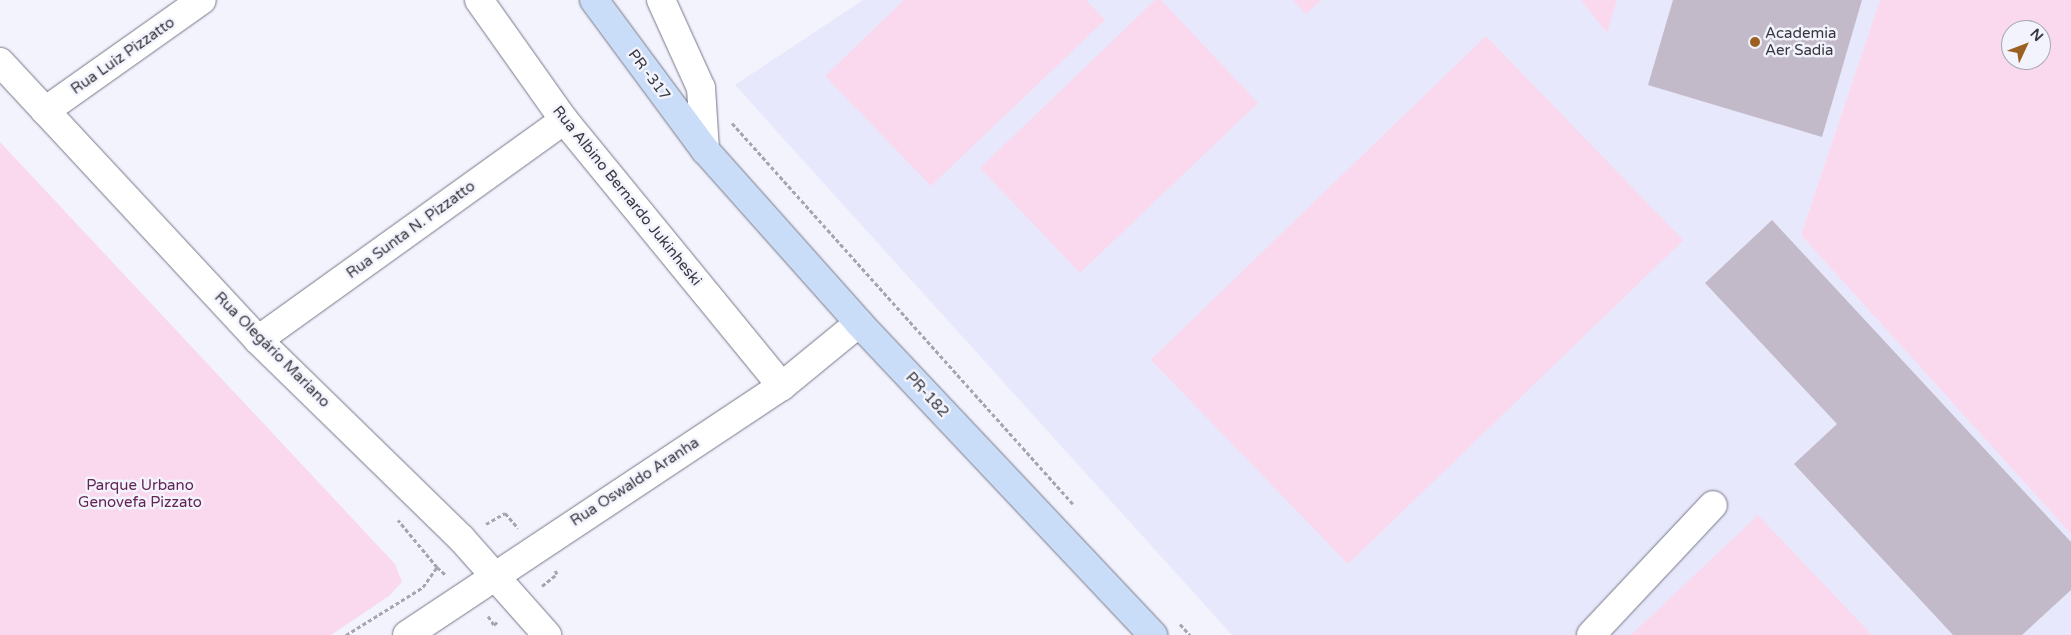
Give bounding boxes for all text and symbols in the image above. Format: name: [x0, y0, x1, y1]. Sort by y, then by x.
street label: Rua Luiz Pizzatto: [68, 14, 178, 98]
north arrow: [2001, 20, 2051, 70]
place label: Academia Aer Sadia: [1765, 24, 1836, 59]
text: N: [2027, 25, 2047, 45]
marker: Academia Aer Sadia: [1749, 36, 1761, 48]
street label: PR -317: [624, 46, 674, 104]
street label: Rua Albino Bernardo Jukinheski: [549, 102, 705, 290]
street label: Rua Sunta N. Pizzatto: [343, 177, 479, 283]
street label: Rua Olegário Mariano: [211, 289, 333, 411]
street label: PR-182: [902, 369, 952, 421]
street label: Rua Oswaldo Aranha: [567, 434, 703, 530]
park label: Parque Urbano Genovefa Pizzato: [78, 476, 202, 511]

